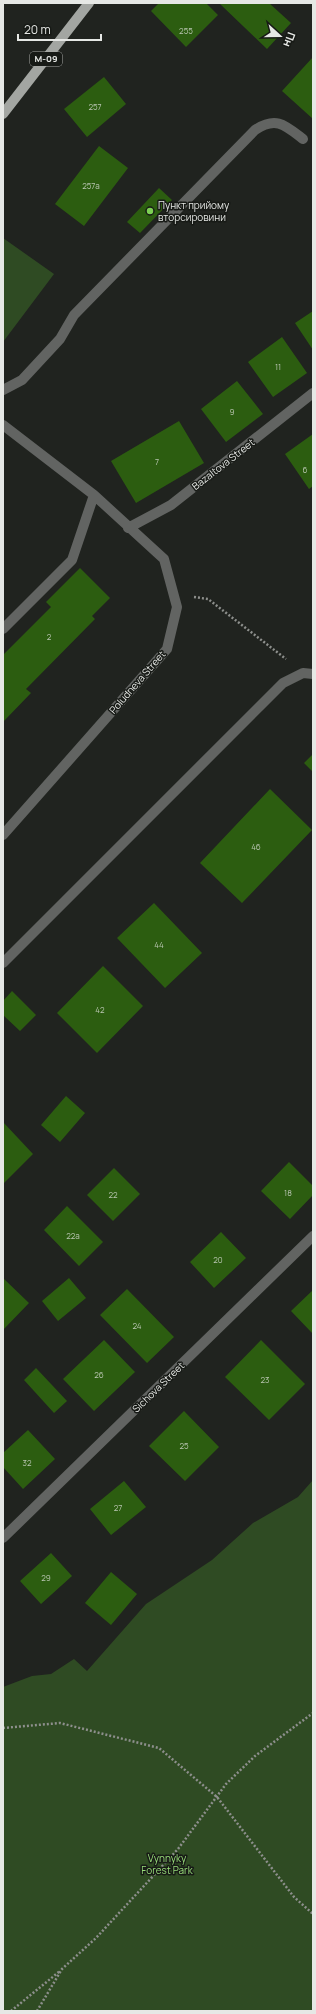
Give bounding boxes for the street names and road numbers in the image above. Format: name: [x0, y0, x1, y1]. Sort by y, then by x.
road number: М-09: [30, 52, 62, 66]
street label: Bazaltova Street: [189, 435, 257, 493]
street label: Poludneva Street: [106, 647, 168, 717]
street label: Sichova Street: [129, 1359, 187, 1415]

